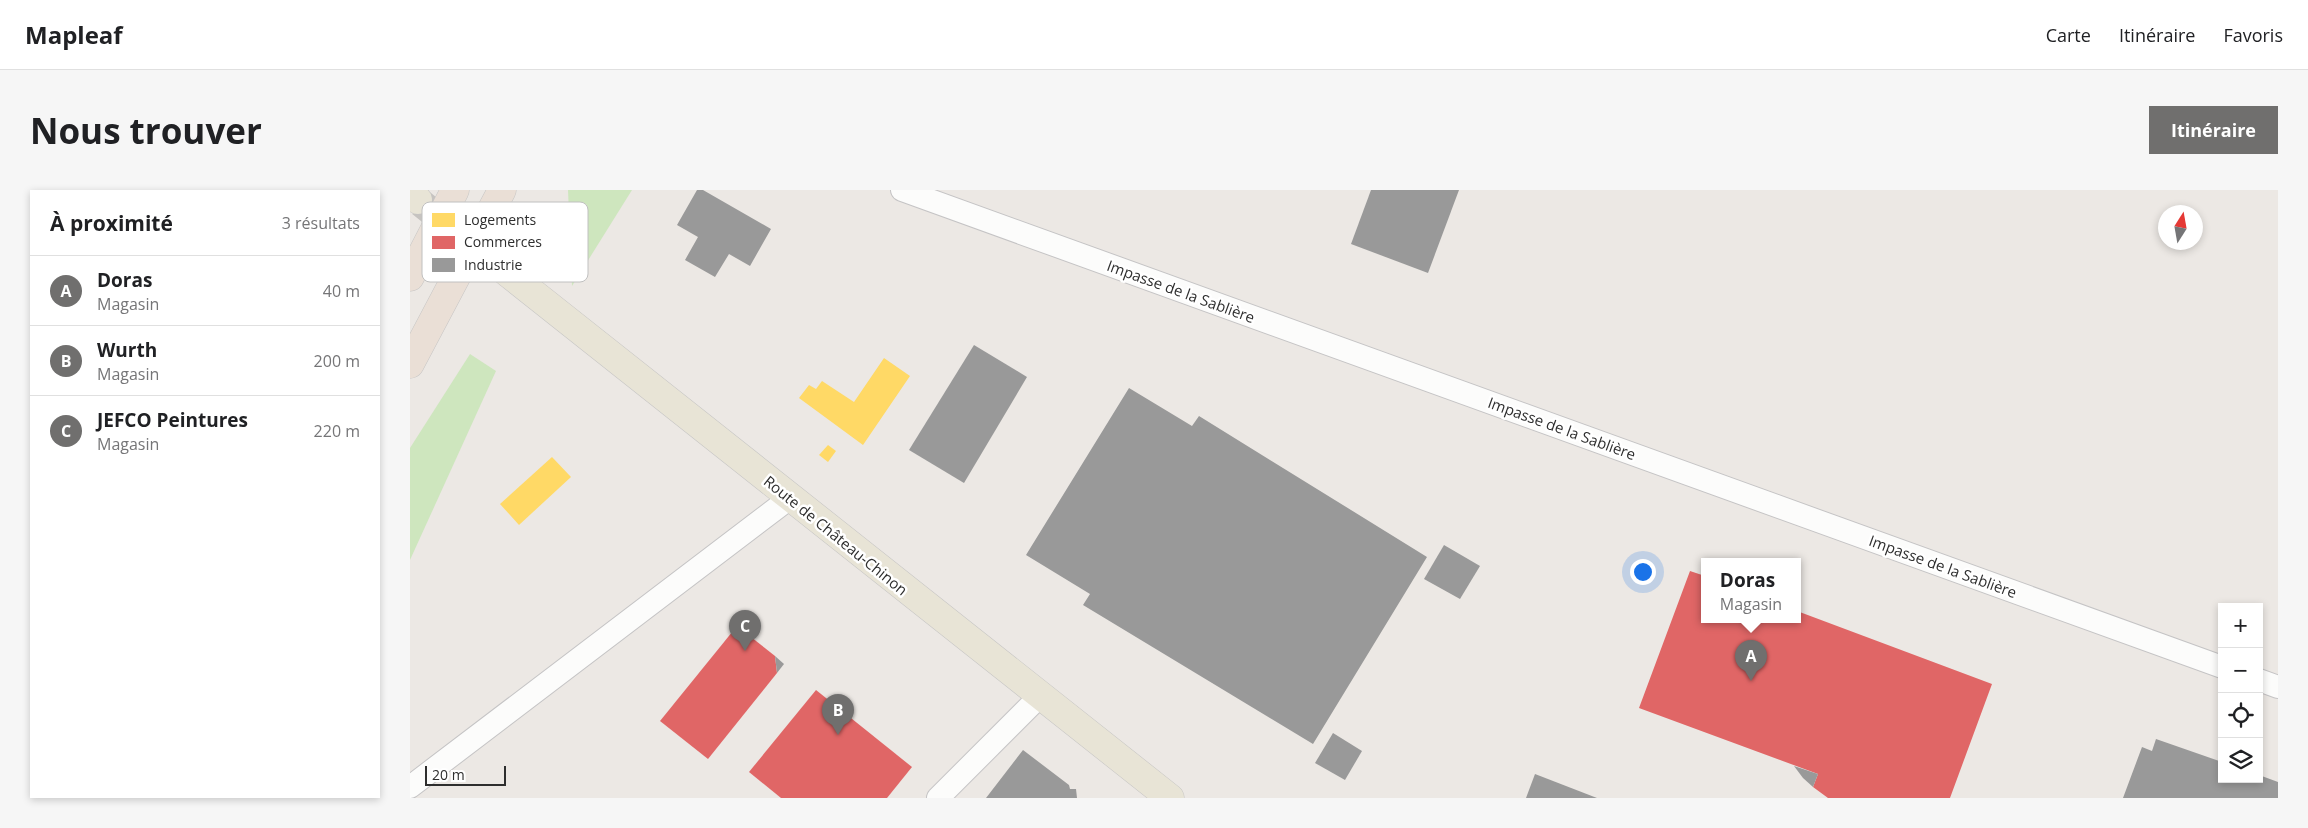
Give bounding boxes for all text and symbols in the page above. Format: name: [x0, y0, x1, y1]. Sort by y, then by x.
text: Mapleaf: [25, 18, 123, 51]
text: Carte: [2046, 23, 2091, 47]
text: Itinéraire: [2119, 23, 2195, 47]
text: Favoris: [2223, 23, 2283, 47]
button: Itinéraire: [2149, 106, 2278, 154]
text: Nous trouver: [30, 107, 262, 154]
legend: [422, 202, 588, 282]
north arrow: [2158, 205, 2203, 250]
text: À proximité: [50, 209, 173, 237]
text: Logements: [464, 210, 537, 229]
text: 3 résultats: [282, 212, 360, 234]
text: Commerces: [464, 232, 542, 251]
text: Industrie: [464, 255, 523, 274]
street label: Impasse de la Sablière: [1104, 255, 1258, 327]
text: Doras: [97, 267, 152, 293]
text: A: [60, 280, 72, 302]
text: 40 m: [323, 280, 360, 302]
text: Magasin: [97, 293, 159, 315]
text: Wurth: [97, 337, 157, 363]
text: B: [61, 350, 71, 372]
text: 200 m: [314, 350, 360, 372]
text: Magasin: [97, 363, 159, 385]
street label: Impasse de la Sablière: [1485, 392, 1639, 464]
text: JEFCO Peintures: [97, 407, 248, 433]
text: C: [61, 420, 71, 442]
text: 220 m: [314, 420, 360, 442]
text: Magasin: [97, 433, 159, 455]
street label: Route de Château-Chinon: [760, 471, 912, 599]
street label: Impasse de la Sablière: [1866, 530, 2020, 602]
popup: [1701, 558, 1801, 623]
your location: [1630, 559, 1656, 585]
text: Doras: [1720, 567, 1775, 593]
text: Magasin: [1720, 593, 1782, 615]
map controls: [2218, 603, 2263, 783]
button: +: [2218, 603, 2263, 648]
pin: C: [729, 610, 761, 651]
pin: A: [1735, 640, 1767, 681]
button: −: [2218, 648, 2263, 693]
button: locate: [2218, 693, 2263, 738]
pin: B: [822, 694, 854, 735]
button: layers: [2218, 738, 2263, 783]
scale bar: [425, 763, 506, 786]
text: 20 m: [432, 765, 465, 784]

